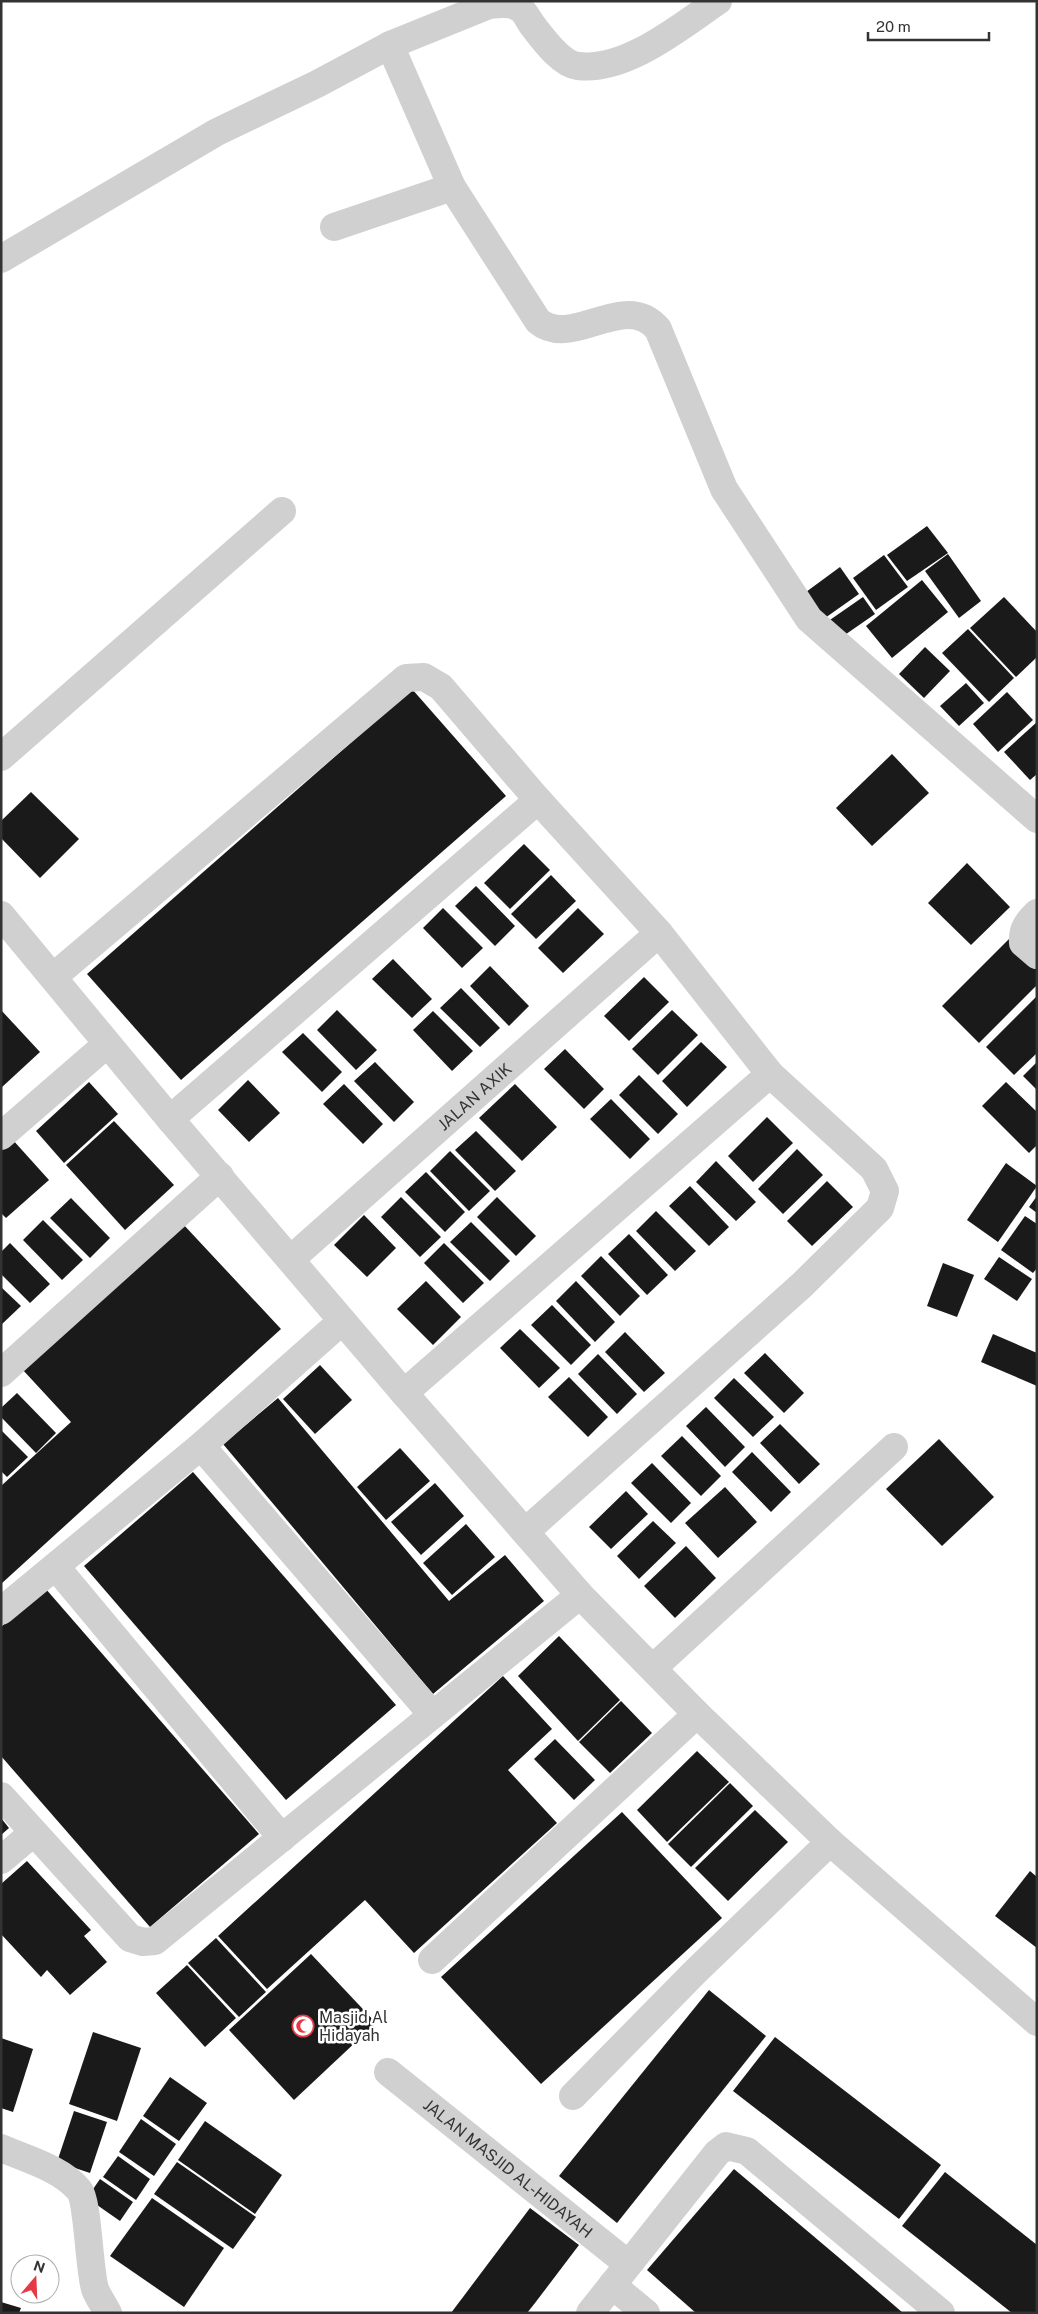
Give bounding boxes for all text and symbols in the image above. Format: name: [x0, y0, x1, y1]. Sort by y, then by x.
scale bar: [868, 10, 989, 42]
text: 20 m: [876, 18, 911, 35]
street label: JALAN AXIK: [434, 1059, 516, 1135]
place label: Masjid Al Hidayah: [319, 2008, 388, 2045]
mosque icon: Masjid Al Hidayah: [291, 2014, 315, 2038]
street label: JALAN MASJID AL-HIDAYAH: [420, 2095, 596, 2242]
north arrow: [10, 2254, 60, 2304]
text: N: [31, 2257, 47, 2276]

